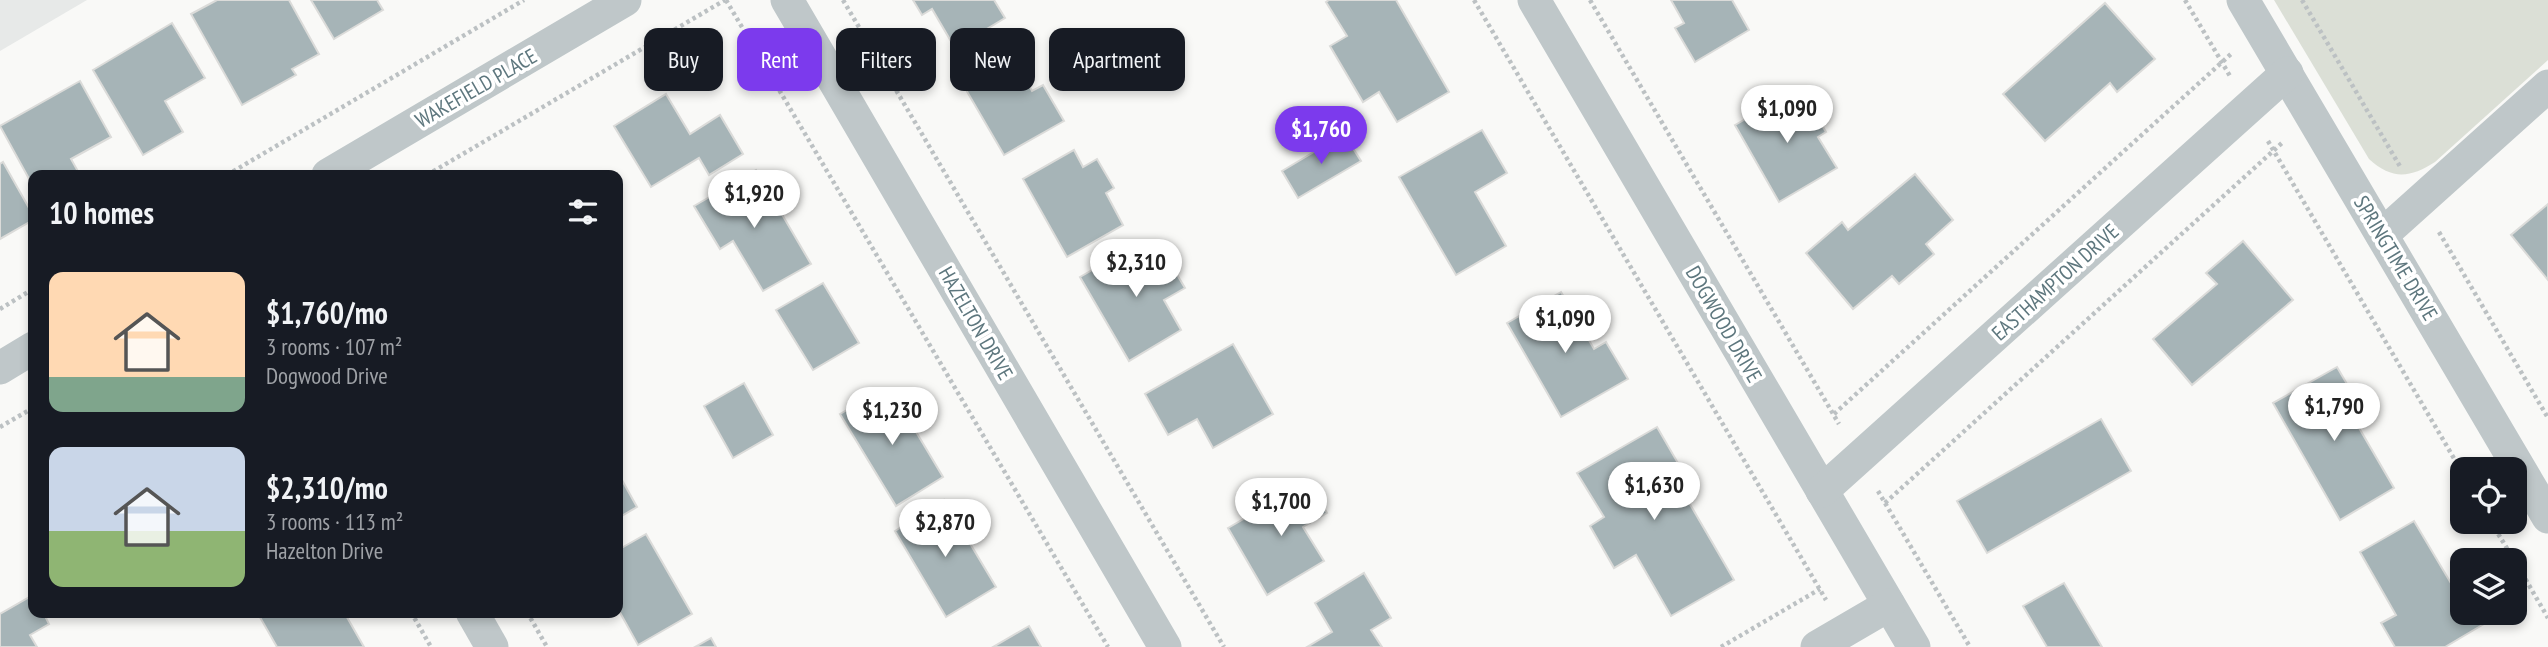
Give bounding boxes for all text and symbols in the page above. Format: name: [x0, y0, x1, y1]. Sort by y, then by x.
chip: Buy: [644, 28, 723, 91]
chip: Rent: [737, 28, 822, 91]
chip: Filters: [836, 28, 936, 91]
chip: New: [950, 28, 1035, 91]
chip: Apartment: [1049, 28, 1185, 91]
street label: WAKEFIELD PLACE: [410, 42, 542, 134]
pin: $1,090: [1730, 86, 1844, 145]
text: $1,090: [1757, 93, 1817, 122]
pin: $1,760: [1264, 106, 1378, 166]
text: $1,760: [1291, 114, 1351, 143]
pin: $1,920: [697, 170, 811, 230]
text: $1,920: [724, 178, 784, 207]
street label: SPRINGTIME DRIVE: [2348, 191, 2444, 325]
text: 10 homes: [49, 193, 154, 232]
icon: filters: [564, 193, 602, 231]
street label: EASTHAMPTON DRIVE: [1986, 218, 2124, 346]
pin: $2,310: [1079, 240, 1193, 299]
text: $2,310: [1106, 247, 1166, 276]
street label: DOGWOOD DRIVE: [1680, 261, 1768, 387]
street label: HAZELTON DRIVE: [933, 262, 1019, 384]
text: $1,760/mo: [266, 293, 388, 332]
pin: $1,090: [1508, 296, 1622, 355]
icon: home: [105, 300, 189, 384]
text: $1,090: [1535, 303, 1595, 332]
text: 3 rooms · 107 m²: [266, 332, 402, 361]
text: Dogwood Drive: [266, 361, 388, 390]
pin: $1,790: [2277, 384, 2391, 443]
pin: $1,230: [835, 388, 949, 447]
text: $1,790: [2304, 391, 2364, 420]
text: $1,230: [862, 395, 922, 424]
map controls: [2450, 457, 2527, 625]
button: locate: [2450, 457, 2527, 534]
pin: $1,630: [1597, 462, 1711, 522]
text: $2,310/mo: [266, 468, 388, 507]
text: $1,630: [1624, 470, 1684, 499]
icon: home: [105, 475, 189, 559]
pin: $1,700: [1224, 478, 1338, 538]
text: $1,700: [1251, 486, 1311, 515]
pin: $2,870: [888, 500, 1002, 559]
text: 3 rooms · 113 m²: [266, 507, 403, 536]
text: $2,870: [915, 507, 975, 536]
text: Hazelton Drive: [266, 536, 383, 565]
button: layers: [2450, 548, 2527, 625]

